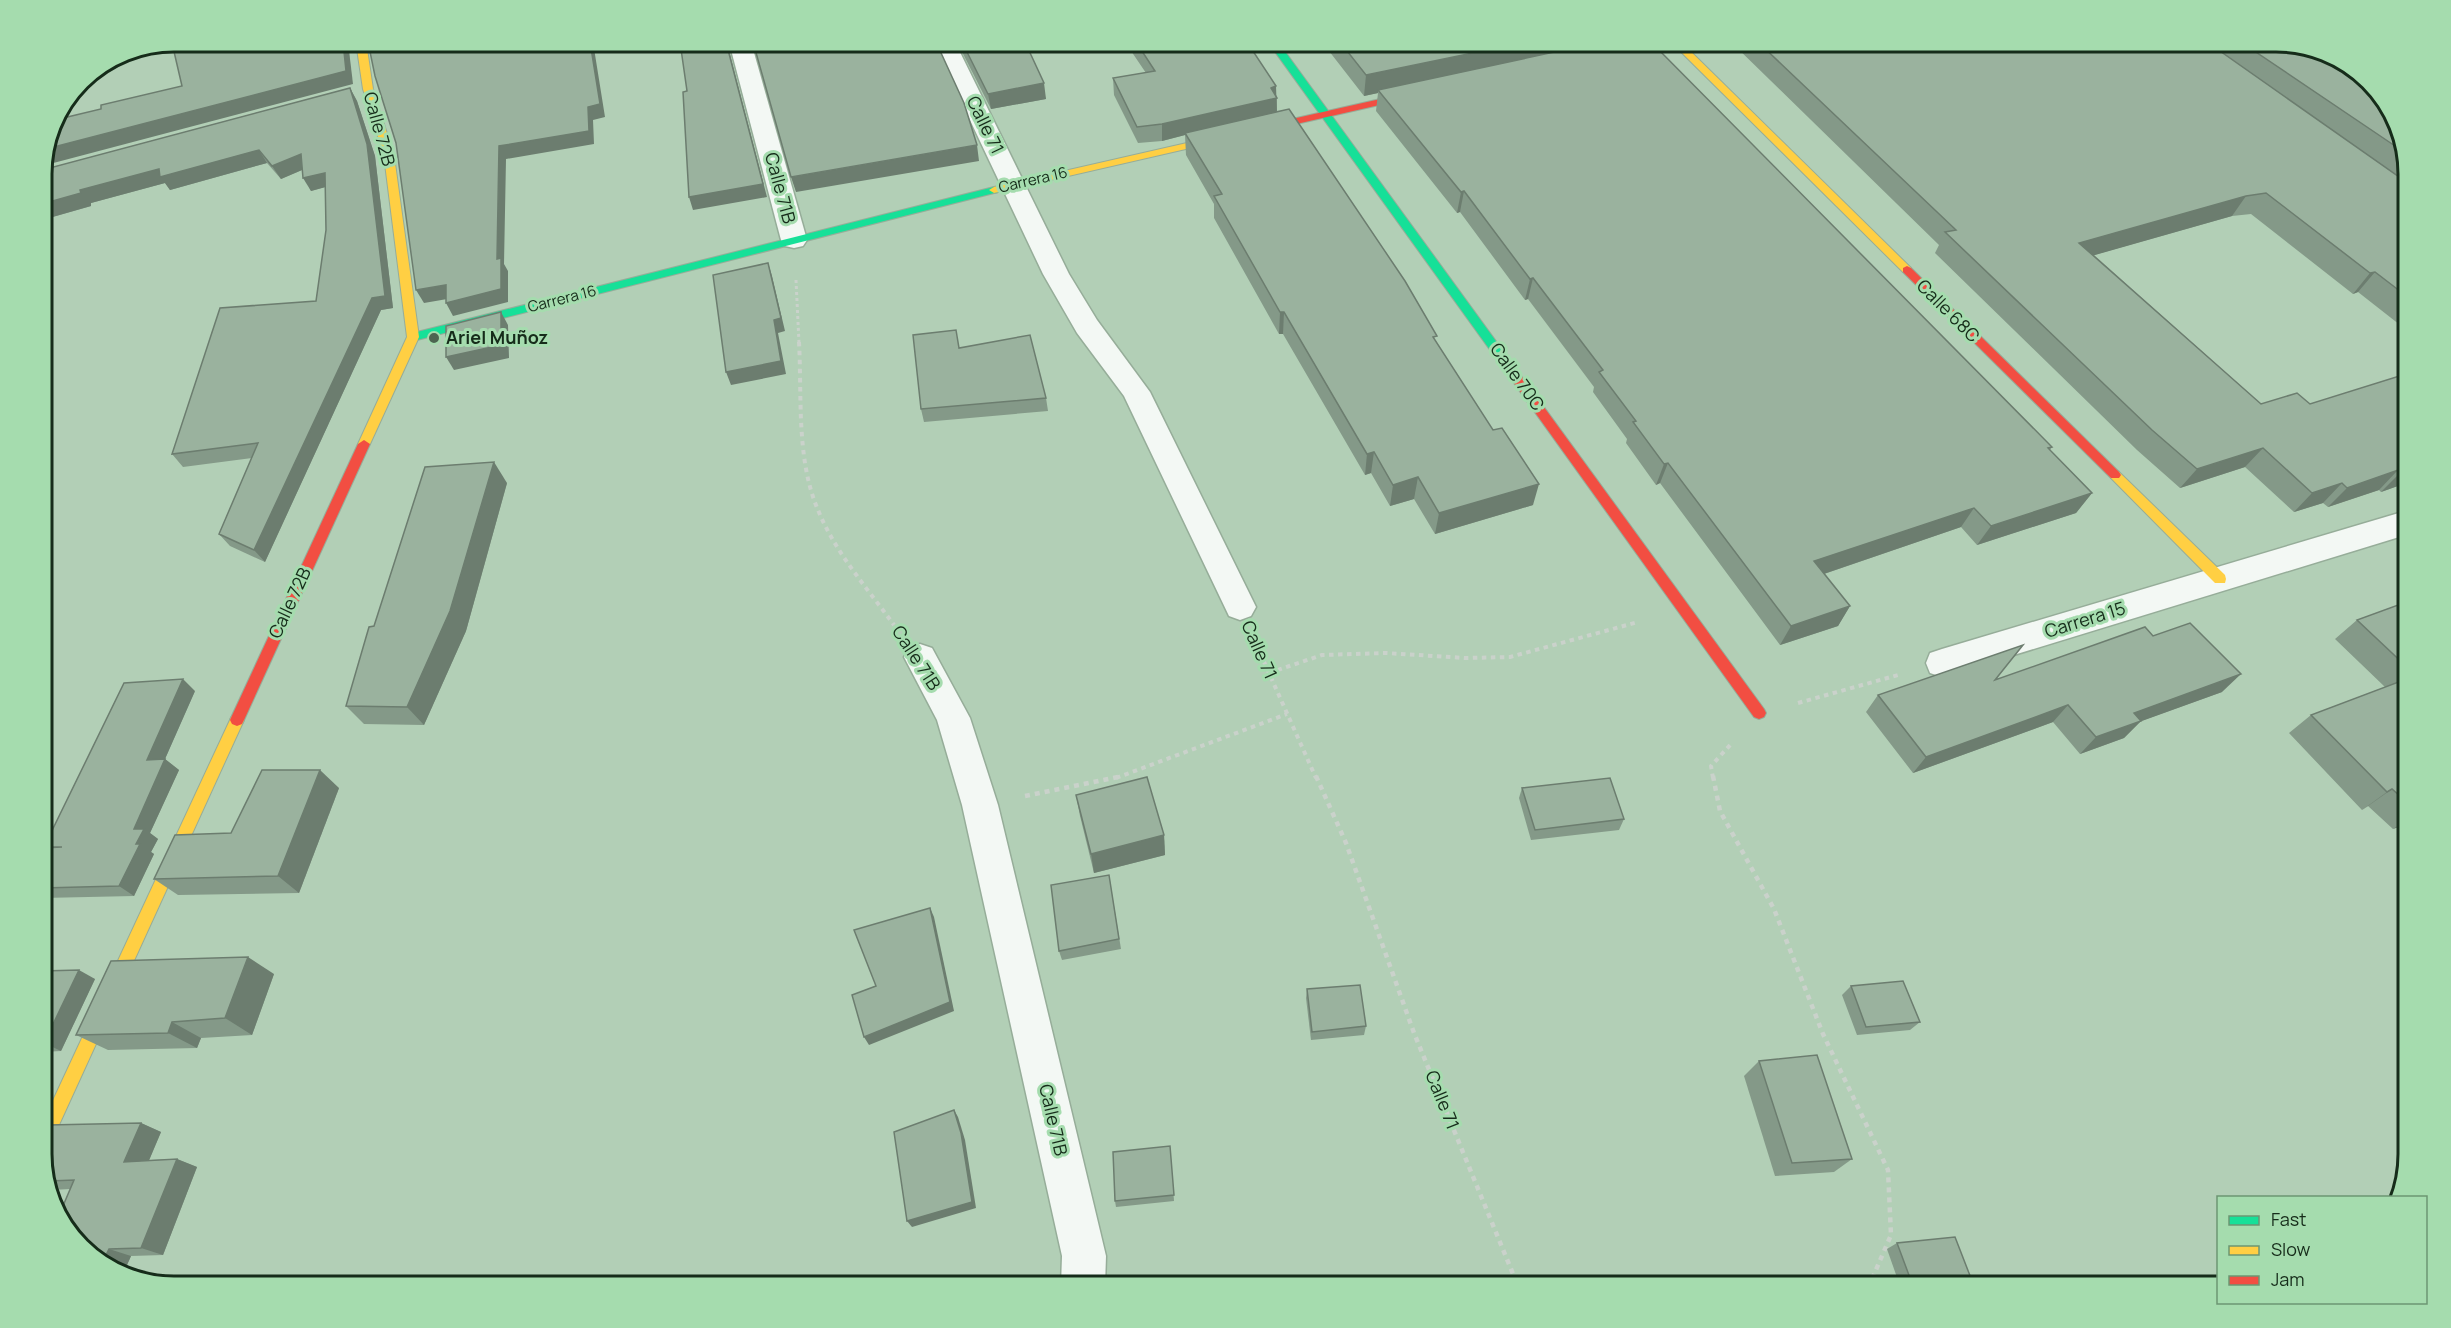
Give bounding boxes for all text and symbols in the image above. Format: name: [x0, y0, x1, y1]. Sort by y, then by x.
street label: Calle 72B: [359, 89, 401, 168]
street label: Calle 71: [962, 92, 1010, 157]
street label: Calle 71B: [760, 150, 802, 226]
street label: Carrera 16: [996, 161, 1069, 198]
street label: Calle 68C: [1912, 274, 1986, 347]
street label: Carrera 16: [525, 280, 598, 317]
place label: Ariel Muñoz: [446, 325, 548, 349]
marker: Ariel Muñoz: [427, 331, 441, 345]
street label: Calle 70C: [1485, 338, 1551, 415]
street label: Calle 72B: [262, 563, 316, 642]
street label: Carrera 15: [2041, 595, 2128, 643]
street label: Calle 71: [1236, 617, 1283, 683]
street label: Calle 71B: [887, 621, 947, 694]
street label: Calle 71: [1420, 1067, 1466, 1133]
street label: Calle 71B: [1034, 1082, 1074, 1158]
legend: [2217, 1196, 2427, 1304]
text: Fast: [2271, 1207, 2306, 1231]
text: Slow: [2271, 1237, 2311, 1261]
text: Jam: [2271, 1267, 2305, 1291]

